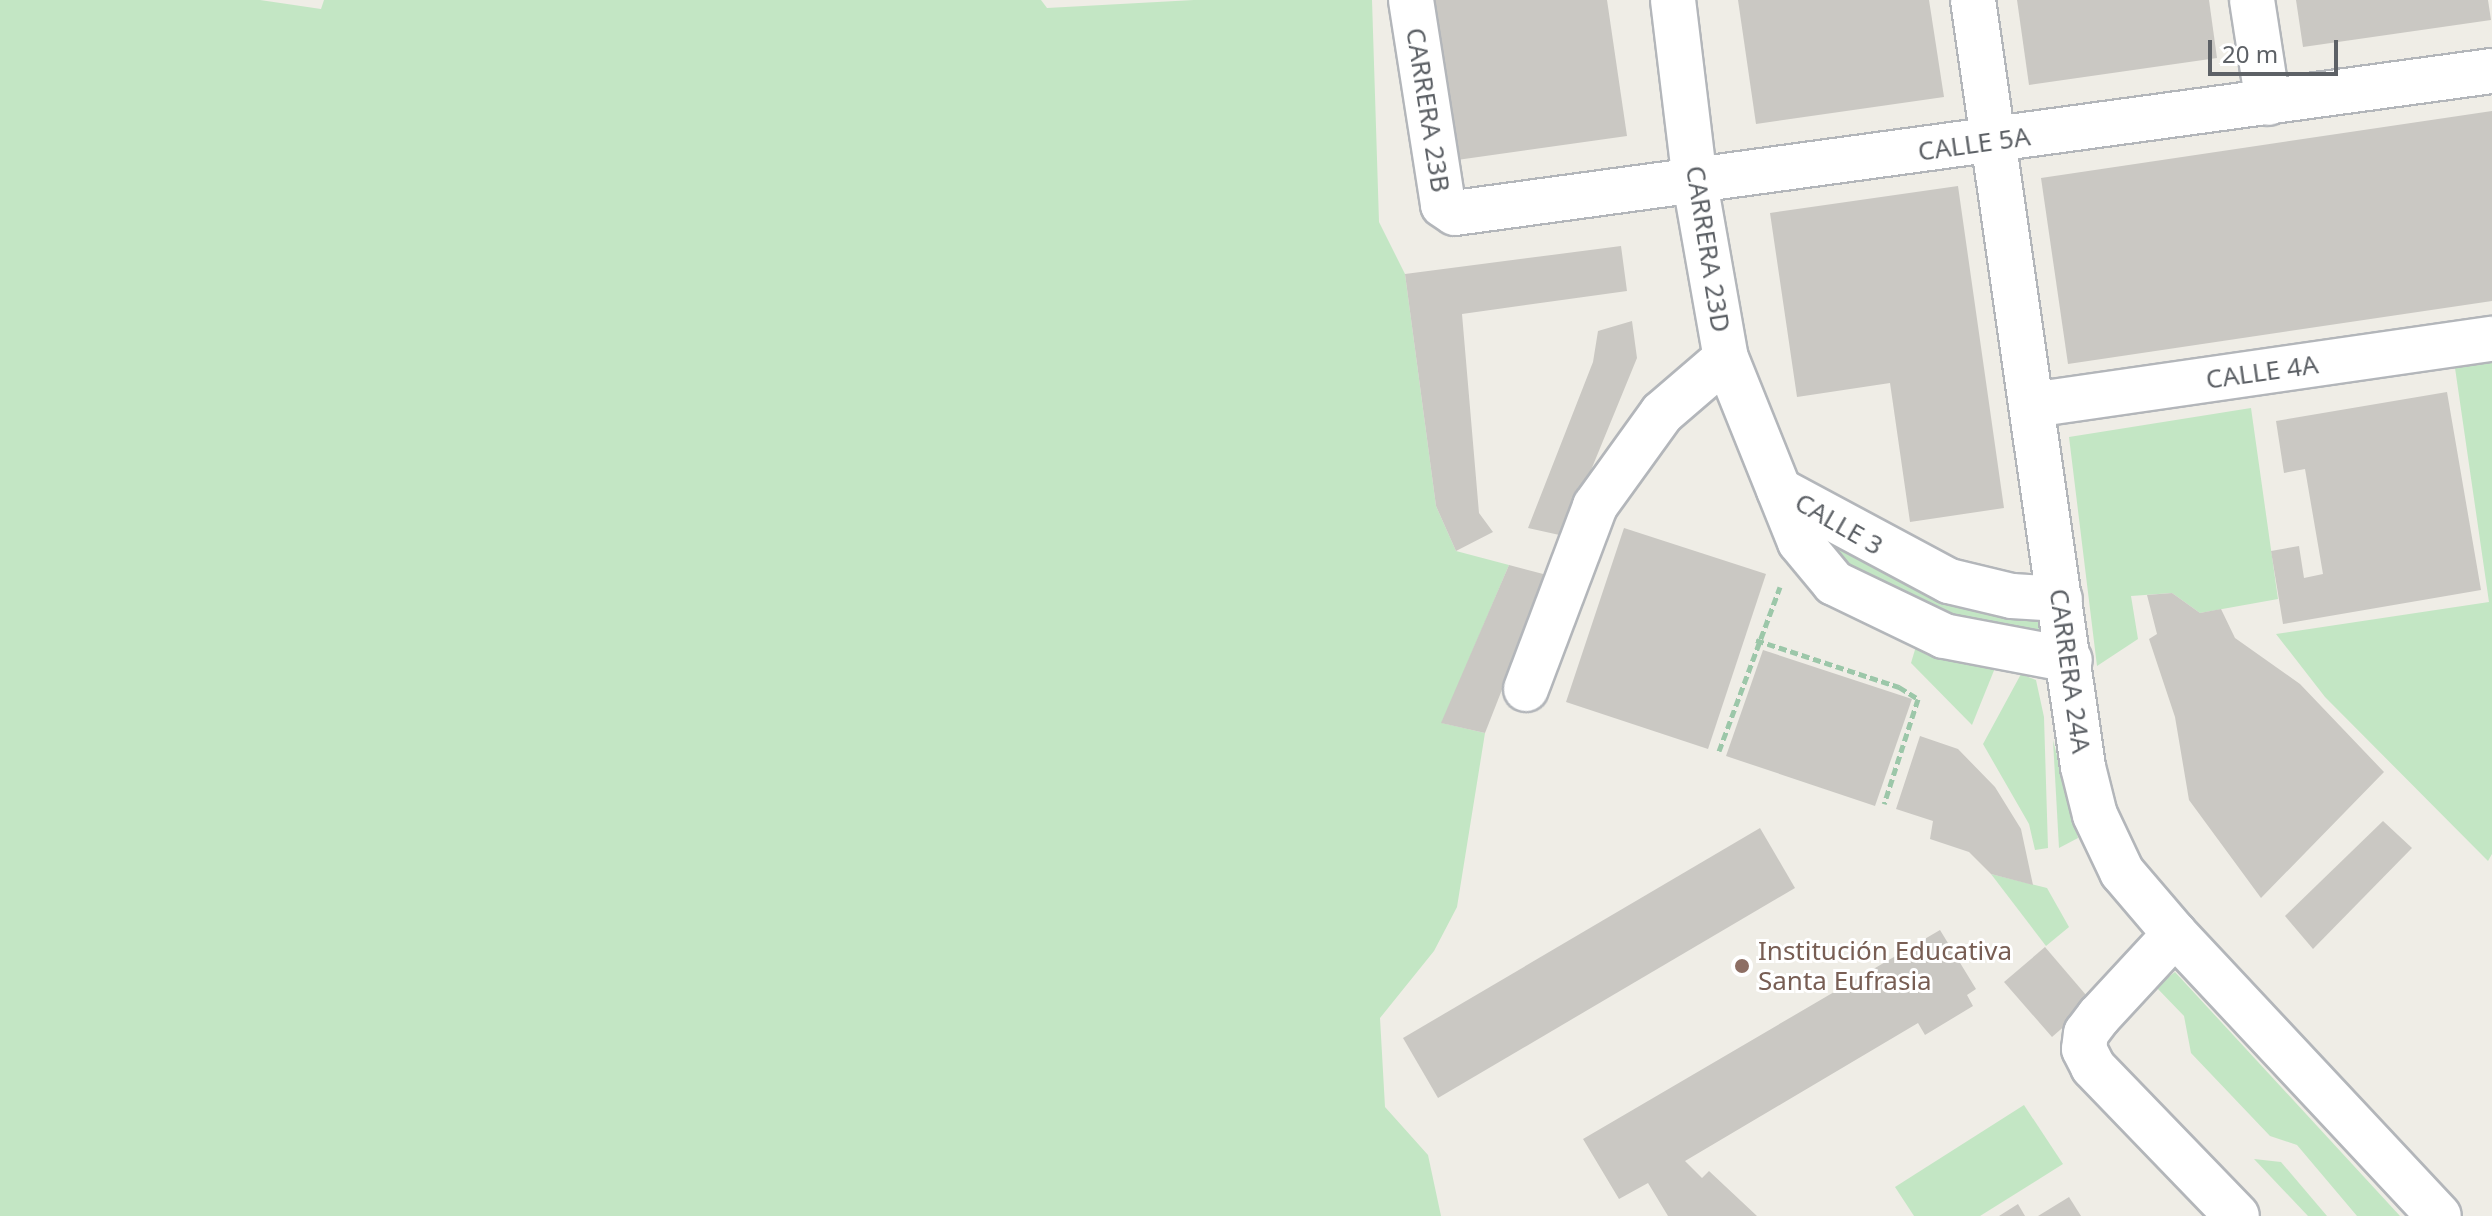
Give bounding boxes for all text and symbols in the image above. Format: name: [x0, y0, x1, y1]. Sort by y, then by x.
scale bar: [2212, 24, 2342, 74]
street label: CARRERA 23B: [1400, 26, 1456, 194]
text: 20 m: [2222, 37, 2278, 70]
street label: CALLE 5A: [1916, 121, 2032, 167]
street label: CARRERA 23D: [1679, 164, 1737, 334]
street label: CALLE 4A: [2204, 349, 2320, 395]
street label: CALLE 3: [1789, 486, 1889, 562]
street label: CARRERA 24A: [2043, 587, 2097, 755]
place label: Institución Educativa Santa Eufrasia: [1758, 935, 2012, 996]
marker: Institución Educativa Santa Eufrasia: [1733, 957, 1751, 975]

